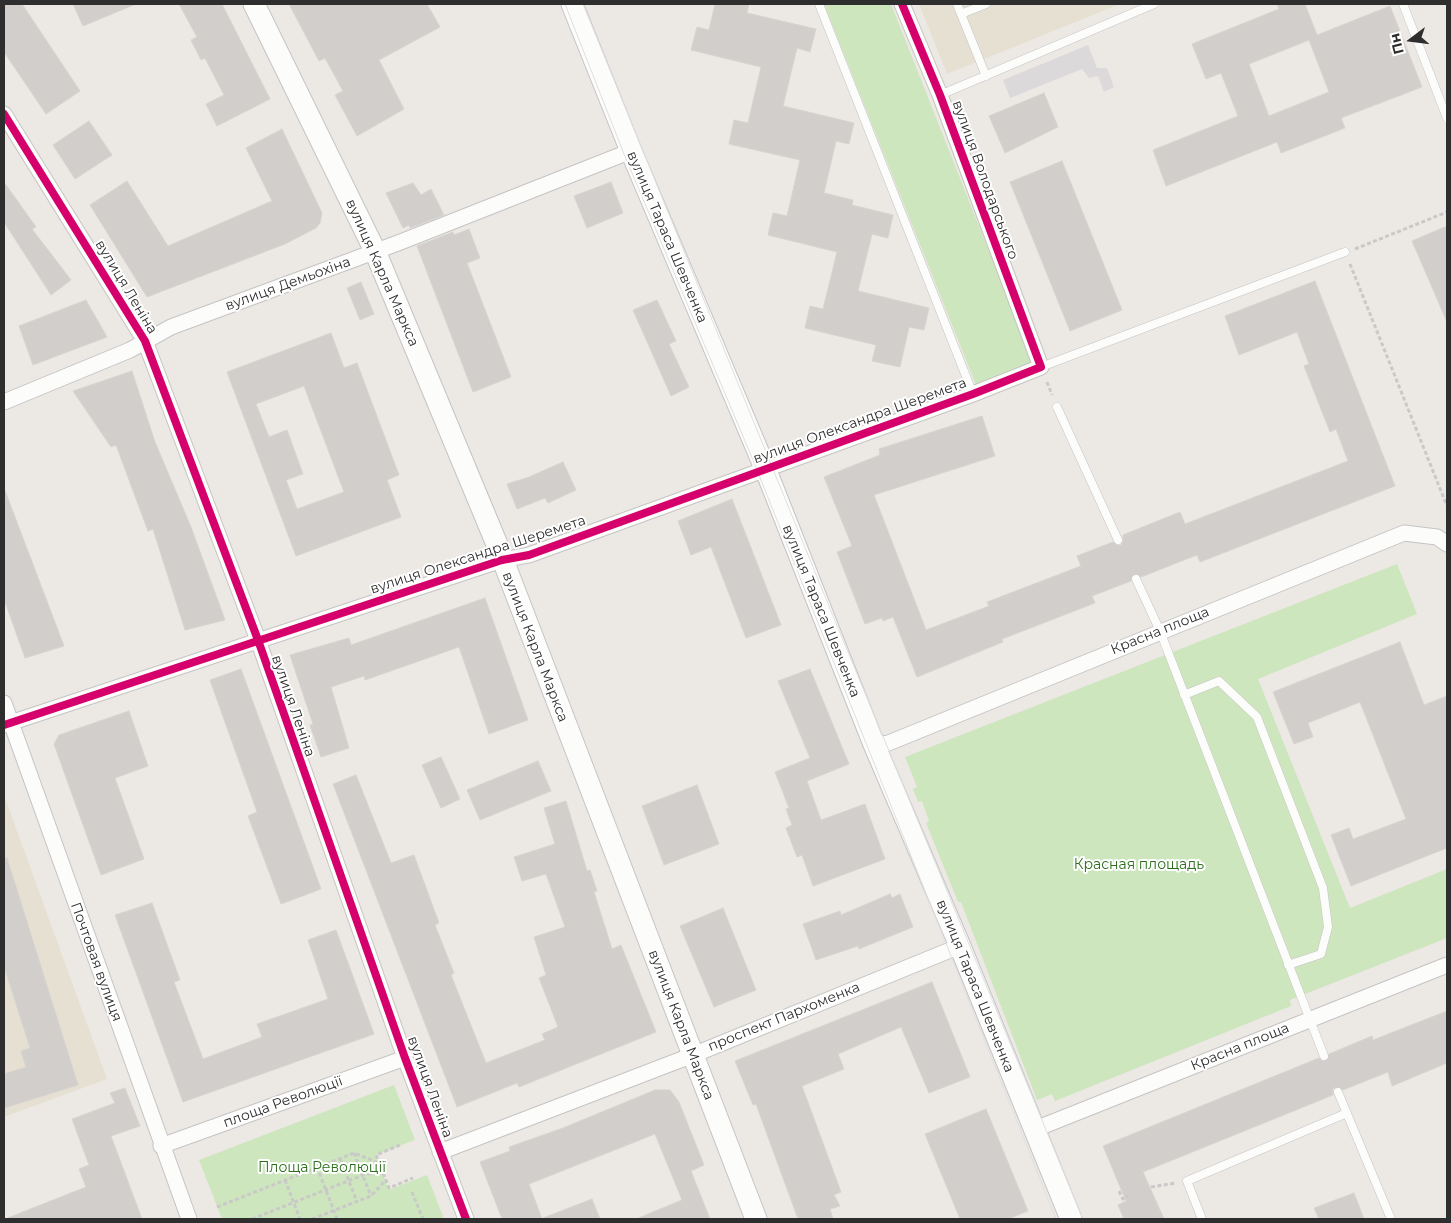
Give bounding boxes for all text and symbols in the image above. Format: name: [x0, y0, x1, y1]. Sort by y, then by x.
north arrow: [1386, 15, 1436, 65]
text: Пн: [1385, 31, 1408, 56]
street label: вулиця Володарського: [948, 98, 1022, 262]
street label: вулиця Тараса Шевченка: [623, 149, 711, 325]
street label: вулиця Карла Маркса: [342, 197, 422, 349]
street label: вулиця Леніна: [91, 237, 161, 337]
street label: вулиця Демьохіна: [223, 254, 353, 314]
street label: вулиця Олександра Шеремета: [751, 375, 969, 467]
street label: вулиця Олександра Шеремета: [368, 512, 588, 598]
street label: вулиця Тараса Шевченка: [779, 522, 863, 700]
street label: вулиця Карла Маркса: [499, 570, 571, 724]
street label: Красна площа: [1108, 604, 1212, 658]
street label: вулиця Леніна: [268, 653, 318, 759]
park label: Красная площадь: [1074, 857, 1204, 873]
street label: вулиця Тараса Шевченка: [933, 897, 1017, 1075]
street label: Почтовая вулиця: [67, 900, 125, 1024]
street label: вулиця Карла Маркса: [645, 948, 717, 1102]
street label: проспект Пархоменка: [705, 979, 863, 1055]
street label: Красна площа: [1188, 1020, 1292, 1074]
street label: вулиця Леніна: [404, 1034, 456, 1140]
street label: площа Революції: [221, 1073, 345, 1131]
park label: Площа Революції: [258, 1160, 386, 1176]

